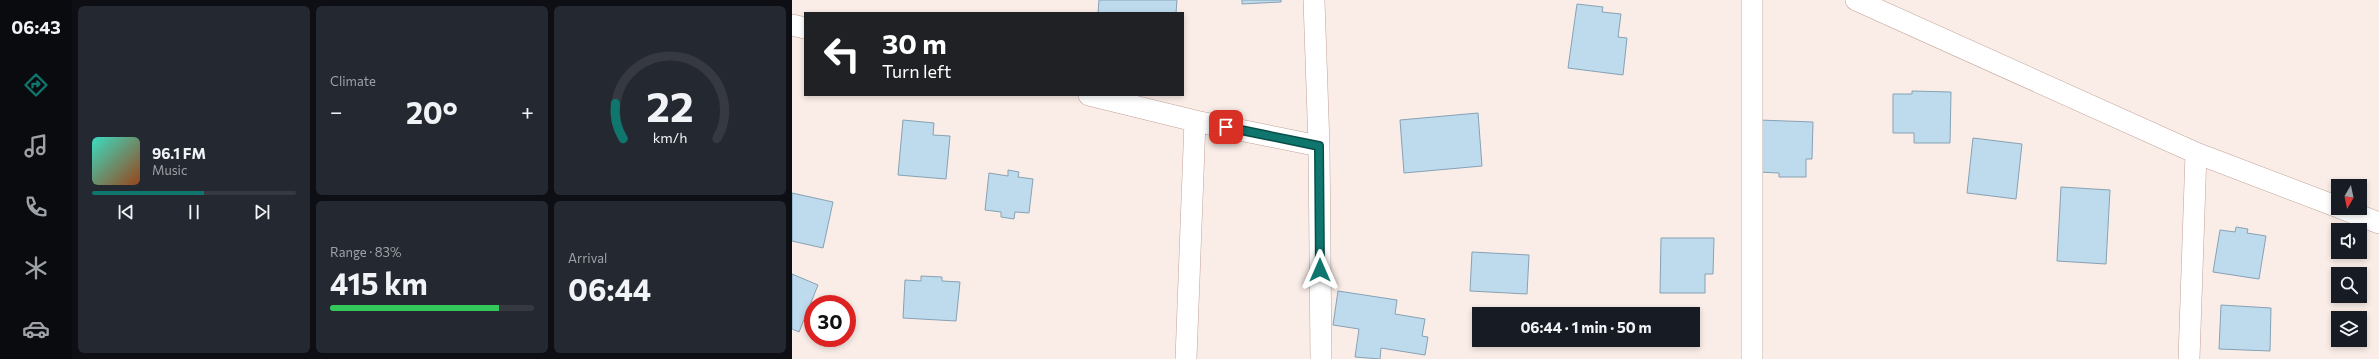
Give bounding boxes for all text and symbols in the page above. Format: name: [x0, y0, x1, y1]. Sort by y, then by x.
text: 06:43: [11, 16, 61, 38]
text: 30 m: [882, 26, 947, 60]
icon: left: [816, 28, 868, 80]
text: Turn left: [882, 60, 951, 82]
icon: directions: [22, 71, 50, 99]
text: Climate: [330, 73, 376, 89]
text: 22: [646, 79, 694, 130]
text: 20°: [406, 93, 458, 130]
text: −: [330, 98, 343, 125]
text: +: [521, 98, 534, 125]
pin: [1209, 110, 1243, 144]
icon: arrive: [1215, 116, 1237, 138]
text: km/h: [653, 127, 687, 145]
icon: music: [22, 132, 50, 160]
text: 96.1 FM: [152, 144, 206, 162]
text: Music: [152, 162, 187, 178]
north arrow: [2331, 179, 2367, 215]
map controls: [2331, 179, 2367, 347]
icon: phone: [22, 193, 50, 221]
icon: previous: [115, 201, 137, 223]
icon: pause: [183, 201, 205, 223]
icon: next: [251, 201, 273, 223]
button: sound: [2331, 223, 2367, 259]
text: Range · 83%: [330, 244, 401, 260]
position arrow: [1299, 249, 1341, 291]
text: Arrival: [568, 250, 607, 266]
icon: climate: [22, 254, 50, 282]
text: 415 km: [330, 264, 428, 301]
button: search: [2331, 267, 2367, 303]
text: 06:44: [568, 270, 651, 307]
speed limit sign: 30: [804, 295, 856, 347]
button: layers: [2331, 311, 2367, 347]
icon: car: [22, 315, 50, 343]
text: 06:44 · 1 min · 50 m: [1520, 318, 1652, 336]

